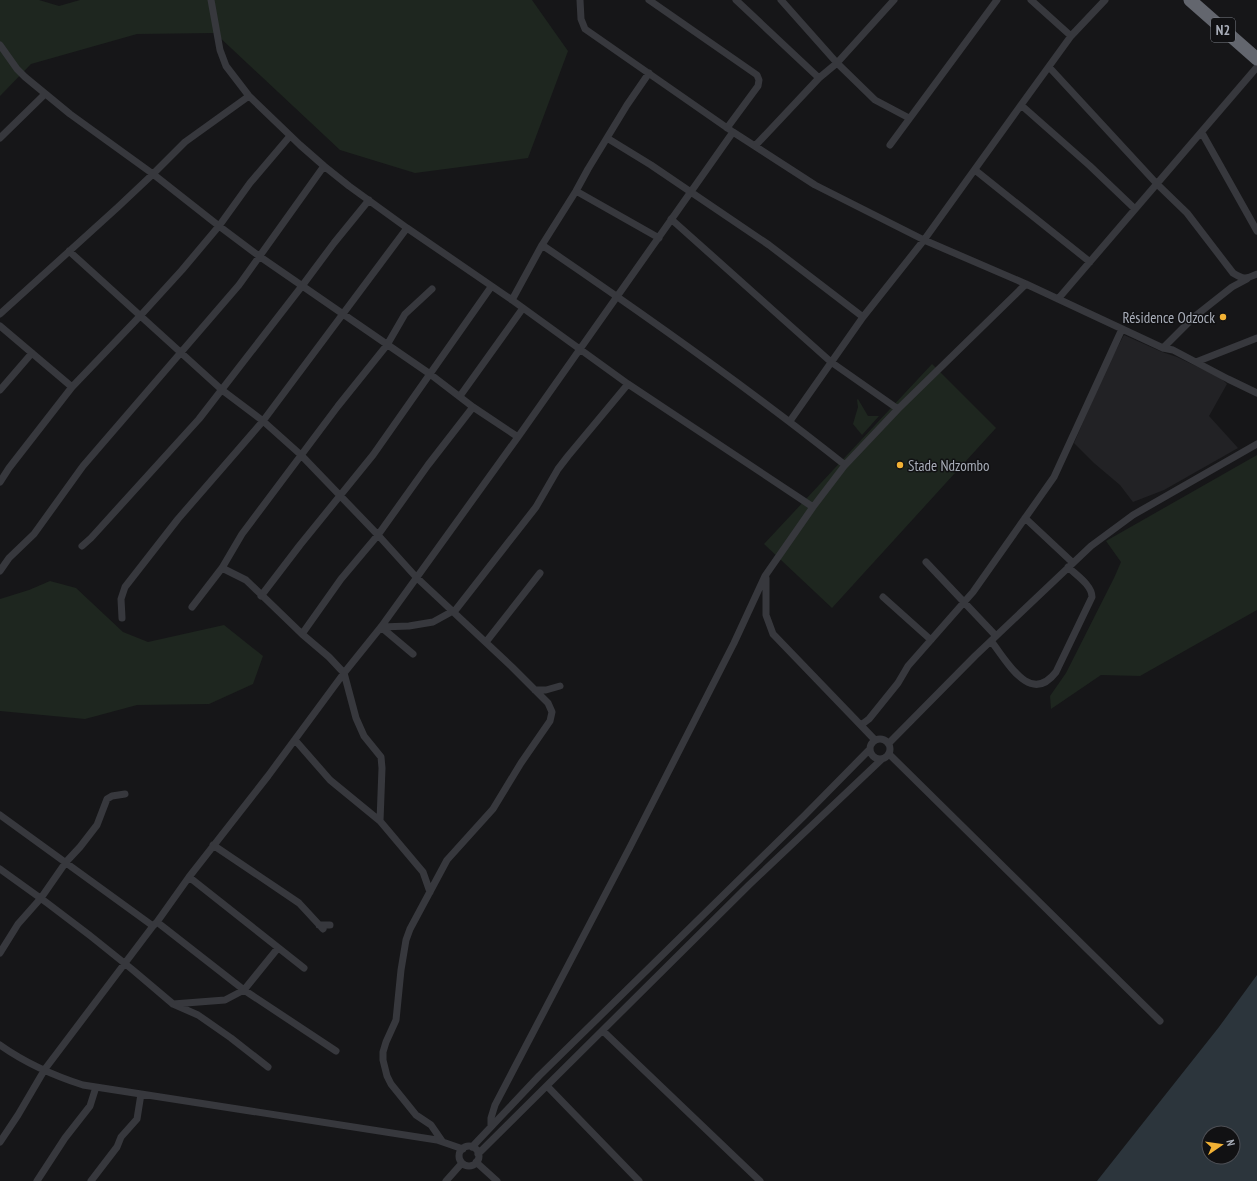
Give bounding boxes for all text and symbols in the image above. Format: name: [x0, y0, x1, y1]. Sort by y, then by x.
road number: N2: [1211, 18, 1235, 42]
place label: Résidence Odzock: [1123, 308, 1215, 327]
marker: Résidence Odzock: [1218, 312, 1228, 322]
place label: Stade Ndzombo: [908, 456, 989, 475]
marker: Stade Ndzombo: [895, 460, 905, 470]
north arrow: [1201, 1125, 1241, 1165]
text: N: [1223, 1138, 1238, 1147]

